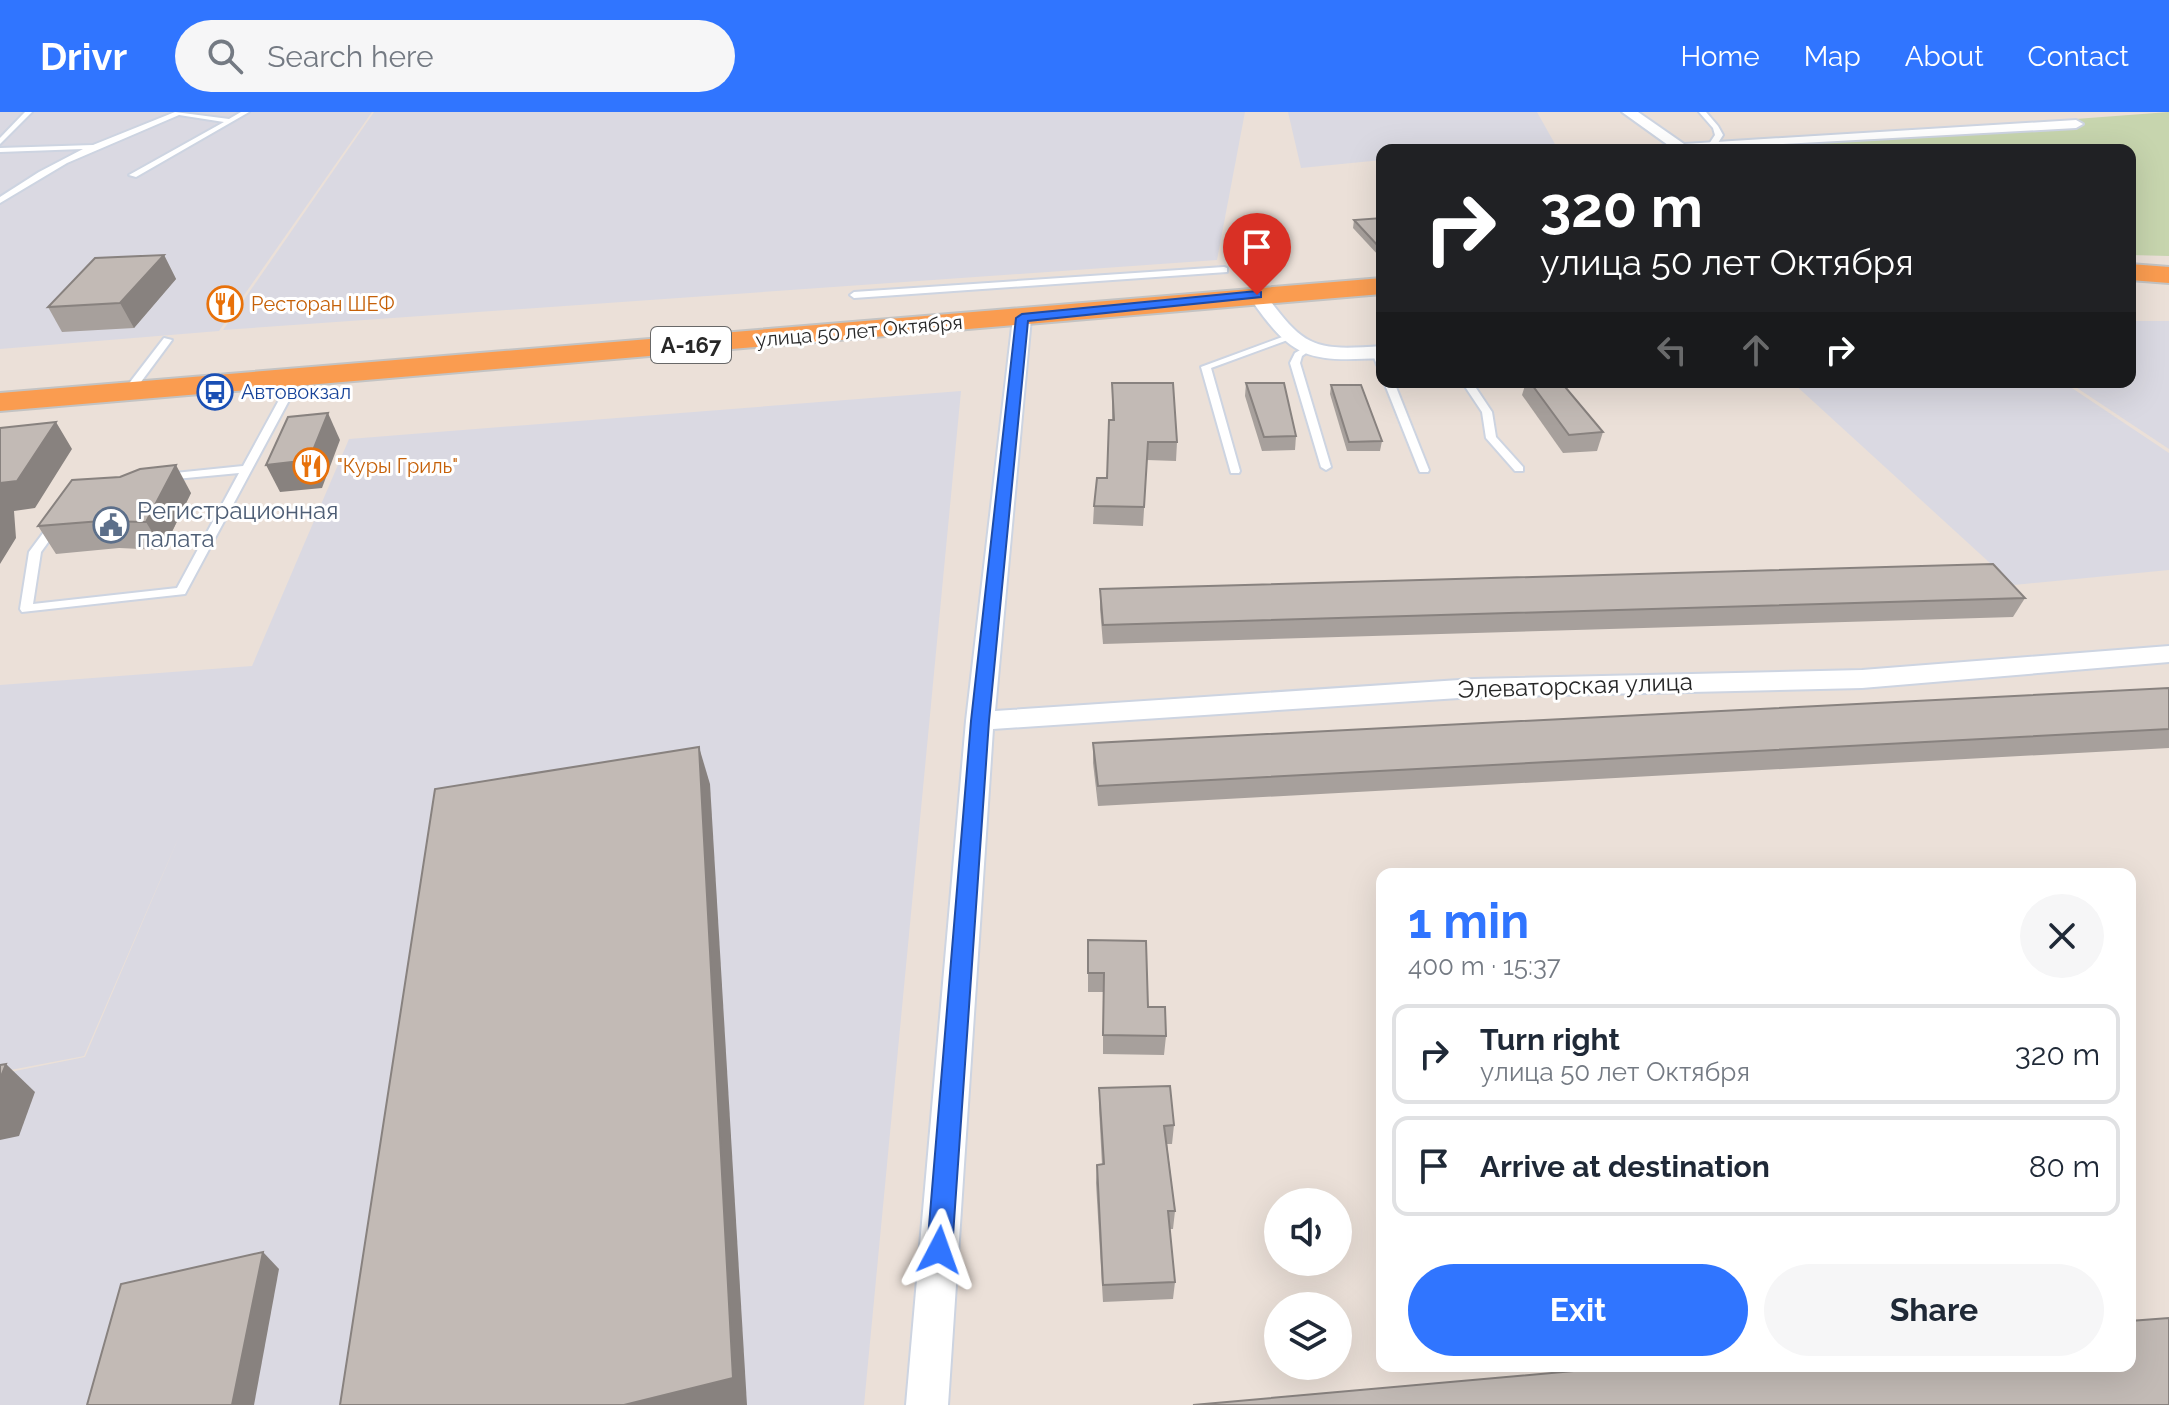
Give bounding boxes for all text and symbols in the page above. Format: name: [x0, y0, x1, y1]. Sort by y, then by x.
search box: [175, 20, 735, 92]
text: Drivr: [40, 34, 127, 79]
icon: search: [203, 34, 247, 78]
text: Search here: [267, 39, 434, 74]
text: Home: [1680, 40, 1760, 73]
text: Map: [1804, 40, 1861, 73]
text: About: [1905, 40, 1984, 73]
text: Contact: [2028, 40, 2129, 73]
text: 320 m: [1540, 174, 1703, 240]
icon: right: [1408, 176, 1512, 280]
pin: [1223, 213, 1291, 295]
icon: arrive: [1235, 225, 1279, 269]
text: улица 50 лет Октября: [1540, 241, 1914, 283]
restaurant icon: Ресторан ШЕФ: [206, 285, 244, 323]
place label: Ресторан ШЕФ: [251, 292, 395, 316]
street label: улица 50 лет Октября: [755, 310, 963, 352]
road number: А-167: [651, 327, 731, 363]
icon: left: [1650, 328, 1694, 372]
icon: ahead: [1734, 328, 1778, 372]
icon: right: [1818, 328, 1862, 372]
bus stop icon: Автовокзал: [196, 373, 234, 411]
place label: Автовокзал: [241, 380, 351, 404]
restaurant icon: "Куры Гриль": [292, 447, 330, 485]
place label: "Куры Гриль": [337, 454, 458, 478]
place label: Регистрационная палата: [137, 496, 338, 553]
public building icon: Регистрационная палата: [92, 506, 130, 544]
street label: Элеваторская улица: [1457, 667, 1693, 704]
text: 1 min: [1408, 893, 1529, 949]
button: close: [2020, 894, 2104, 978]
text: 400 m · 15:37: [1408, 951, 1561, 981]
text: Turn right: [1480, 1022, 1620, 1057]
icon: right: [1412, 1032, 1456, 1076]
text: 320 m: [2015, 1037, 2100, 1072]
text: улица 50 лет Октября: [1480, 1057, 1750, 1087]
icon: arrive: [1412, 1144, 1456, 1188]
text: Arrive at destination: [1480, 1149, 1770, 1184]
text: 80 m: [2029, 1149, 2100, 1184]
map controls: [1264, 1188, 1352, 1380]
button: sound: [1264, 1188, 1352, 1276]
position arrow: [897, 1208, 981, 1292]
button: Exit: [1408, 1264, 1748, 1356]
button: Share: [1764, 1264, 2104, 1356]
button: layers: [1264, 1292, 1352, 1380]

